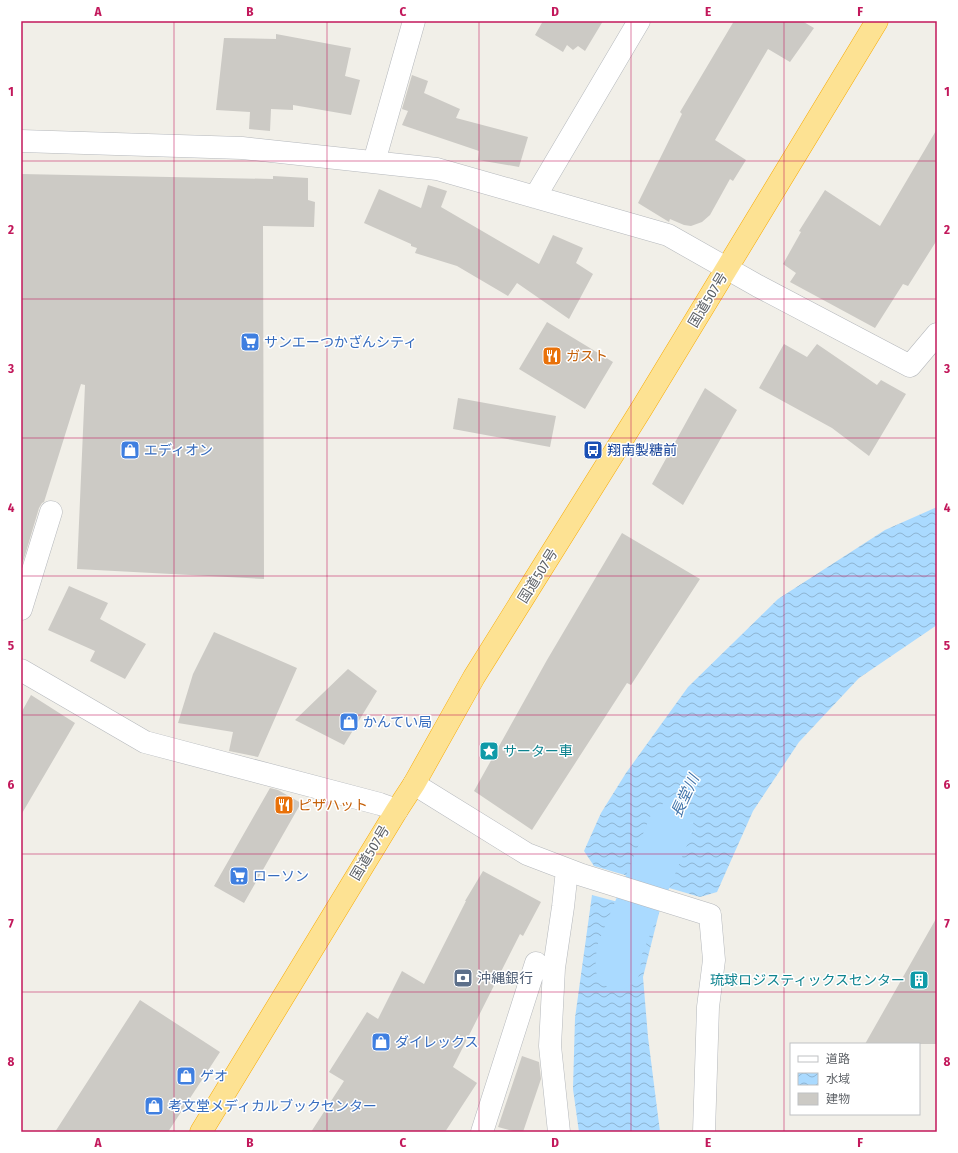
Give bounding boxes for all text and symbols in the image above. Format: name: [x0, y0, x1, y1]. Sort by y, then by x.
text: A: [93, 4, 102, 19]
text: B: [246, 4, 254, 19]
text: C: [400, 4, 407, 19]
text: D: [551, 4, 559, 19]
text: E: [705, 4, 711, 19]
text: F: [857, 4, 863, 19]
text: 1: [8, 84, 14, 99]
text: 1: [944, 84, 950, 99]
text: 2: [7, 222, 14, 237]
text: 2: [943, 222, 950, 237]
street label: 国道507号: [685, 269, 731, 331]
supermarket icon: サンエーつかざんシティ: [239, 331, 261, 353]
place label: サンエーつかざんシティ: [264, 334, 417, 351]
restaurant icon: ガスト: [541, 345, 563, 367]
place label: ガスト: [566, 348, 608, 365]
text: 3: [7, 361, 14, 376]
text: 3: [943, 361, 950, 376]
shop icon: エディオン: [119, 439, 141, 461]
bus stop icon: 翔南製糖前: [582, 439, 604, 461]
place label: エディオン: [144, 442, 213, 459]
place label: 翔南製糖前: [607, 442, 677, 459]
text: 4: [8, 500, 15, 515]
text: 4: [944, 500, 951, 515]
street label: 国道507号: [515, 546, 561, 606]
text: 5: [8, 638, 14, 653]
text: 5: [944, 638, 950, 653]
shop icon: かんてい局: [338, 711, 360, 733]
place label: かんてい局: [363, 714, 432, 731]
place icon: サーター車: [478, 740, 500, 762]
place label: サーター車: [503, 743, 573, 760]
water label: 長堂川: [667, 770, 704, 820]
text: 6: [8, 777, 15, 792]
text: 6: [944, 777, 951, 792]
restaurant icon: ピザハット: [273, 794, 295, 816]
place label: ピザハット: [298, 797, 368, 814]
street label: 国道507号: [347, 822, 393, 884]
supermarket icon: ローソン: [228, 865, 250, 887]
place label: ローソン: [253, 868, 309, 885]
text: 7: [8, 916, 14, 931]
text: 7: [944, 916, 950, 931]
bank icon: 沖縄銀行: [452, 967, 474, 989]
building icon: 琉球ロジスティックスセンター: [908, 969, 930, 991]
place label: 沖縄銀行: [477, 970, 533, 987]
place label: 琉球ロジスティックスセンター: [710, 972, 905, 989]
shop icon: ダイレックス: [370, 1031, 392, 1053]
place label: ダイレックス: [395, 1034, 479, 1051]
legend: [790, 1043, 920, 1115]
text: 道路: [826, 1052, 850, 1066]
text: 8: [8, 1054, 15, 1069]
text: 8: [944, 1054, 951, 1069]
shop icon: ゲオ: [175, 1065, 197, 1087]
place label: ゲオ: [200, 1068, 228, 1085]
text: 水域: [826, 1072, 850, 1086]
text: 建物: [826, 1092, 850, 1106]
shop icon: 考文堂メディカルブックセンター: [143, 1095, 165, 1117]
place label: 考文堂メディカルブックセンター: [168, 1098, 377, 1115]
text: A: [93, 1135, 102, 1150]
text: B: [246, 1135, 254, 1150]
text: C: [400, 1135, 407, 1150]
text: D: [551, 1135, 559, 1150]
text: E: [705, 1135, 711, 1150]
text: F: [857, 1135, 863, 1150]

